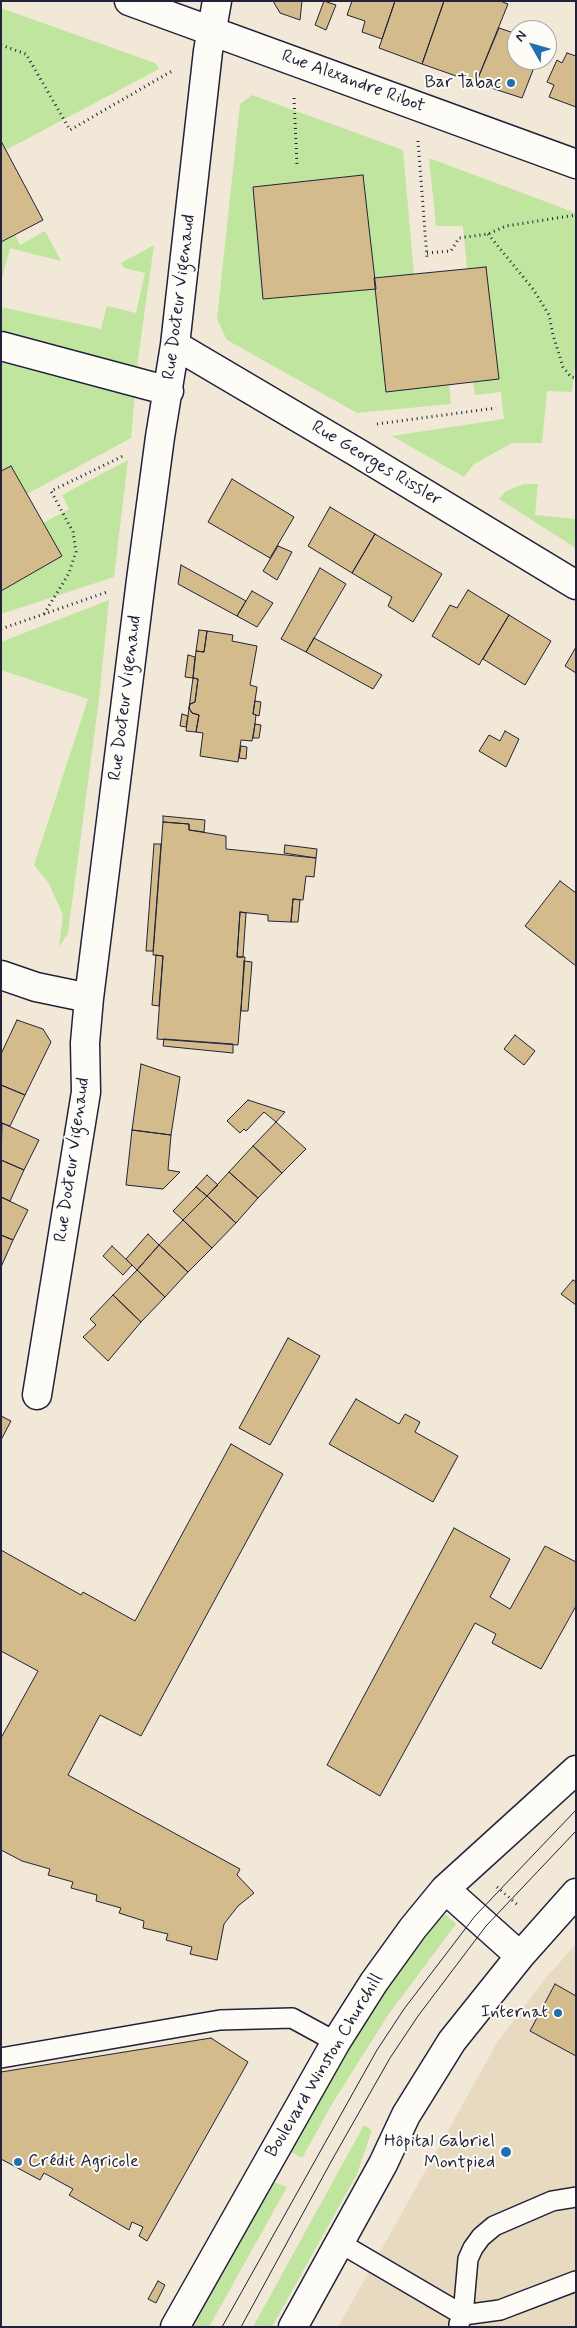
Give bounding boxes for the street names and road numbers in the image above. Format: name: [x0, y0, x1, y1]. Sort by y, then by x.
street label: Rue Alexandre Ribot: [278, 46, 428, 118]
street label: Rue Docteur Vigenaud: [159, 213, 201, 381]
street label: Rue Georges Rissler: [307, 417, 445, 511]
street label: Rue Docteur Vigenaud: [105, 614, 147, 782]
street label: Rue Docteur Vigenaud: [51, 1076, 95, 1244]
street label: Boulevard Winston Churchill: [262, 1970, 388, 2162]

